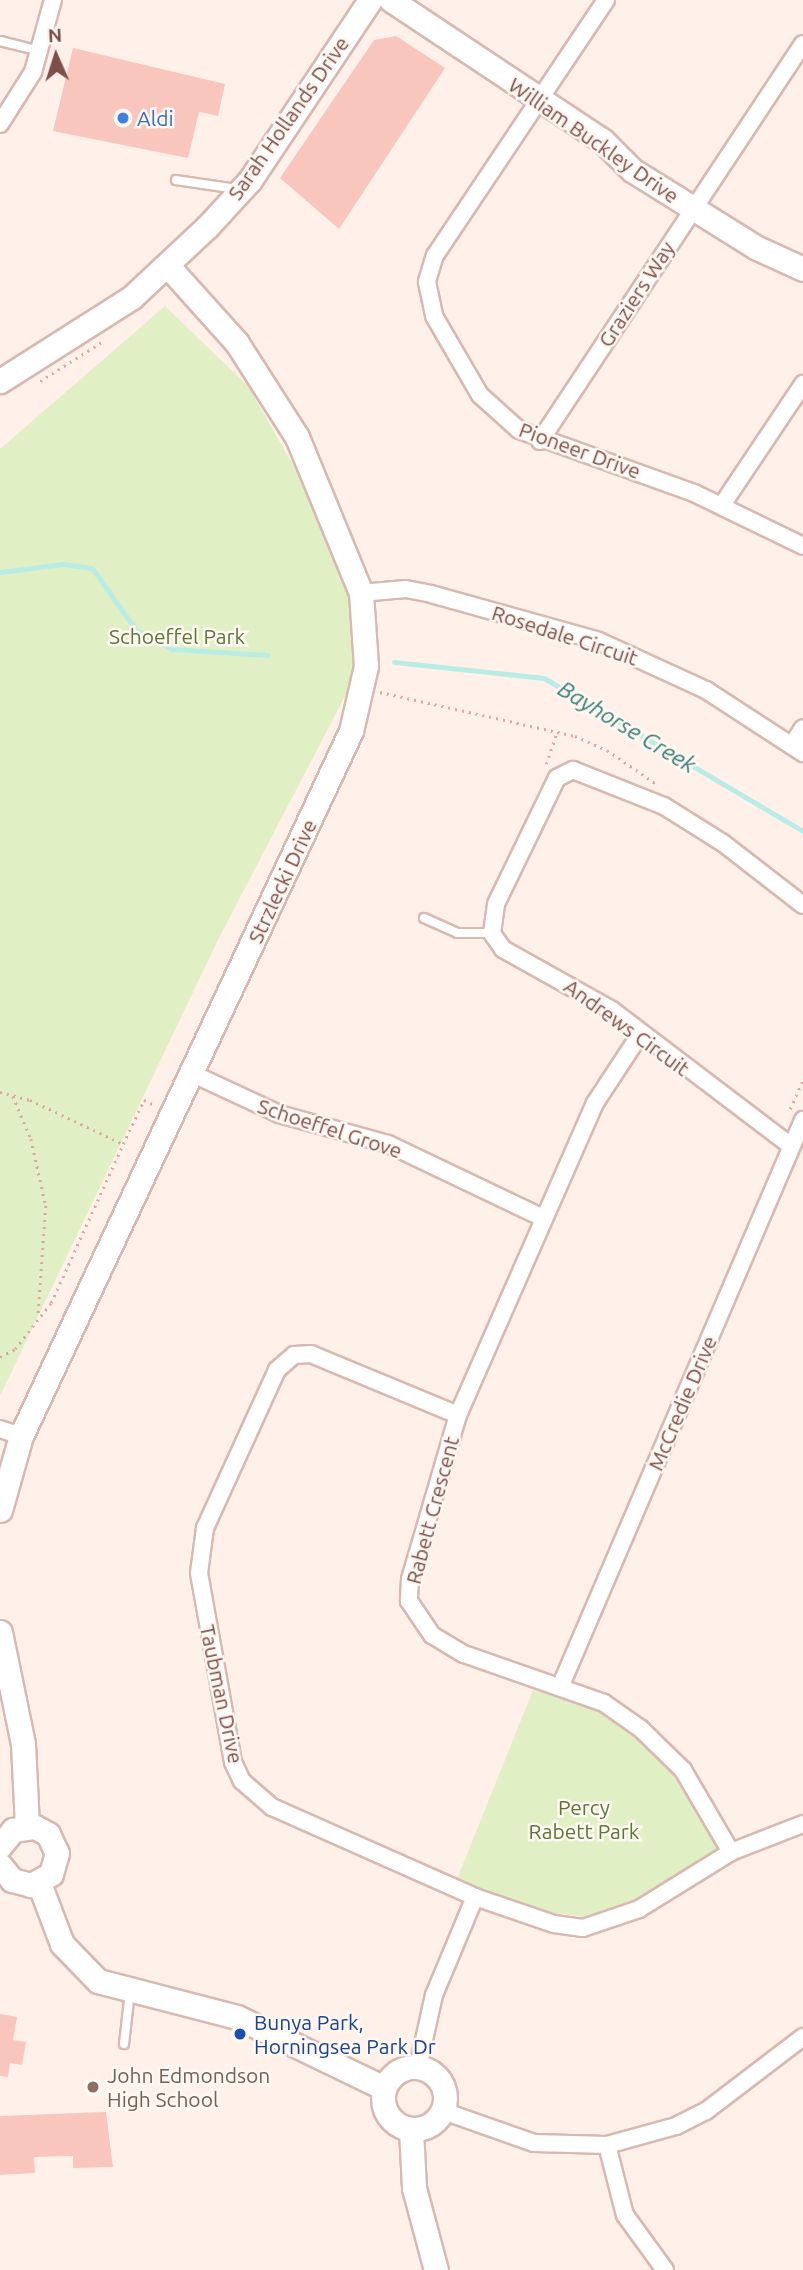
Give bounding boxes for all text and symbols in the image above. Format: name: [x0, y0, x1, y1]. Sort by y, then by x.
north arrow: [21, 21, 91, 91]
text: N: [47, 24, 63, 46]
street label: Sarah Hollands Drive: [222, 31, 354, 205]
street label: William Buckley Drive: [504, 72, 684, 208]
place label: Aldi: [137, 105, 174, 131]
marker: Aldi: [115, 110, 131, 126]
street label: Graziers Way: [593, 236, 679, 352]
street label: Pioneer Drive: [516, 416, 644, 484]
street label: Rosedale Circuit: [489, 600, 641, 670]
park label: Schoeffel Park: [109, 623, 245, 649]
water label: Bayhorse Creek: [553, 675, 701, 779]
street label: Strzlecki Drive: [242, 815, 322, 947]
street label: Andrews Circuit: [559, 973, 695, 1081]
street label: Schoeffel Grove: [255, 1093, 405, 1163]
street label: McCredie Drive: [642, 1332, 722, 1474]
street label: Rabett Crescent: [400, 1433, 464, 1587]
street label: Taubman Drive: [195, 1622, 249, 1766]
park label: Percy Rabett Park: [529, 1794, 639, 1844]
place label: Bunya Park, Horningsea Park Dr: [254, 2009, 436, 2059]
marker: Bunya Park, Horningsea Park Dr: [232, 2026, 248, 2042]
place label: John Edmondson High School: [107, 2062, 270, 2112]
marker: John Edmondson High School: [85, 2079, 101, 2095]

